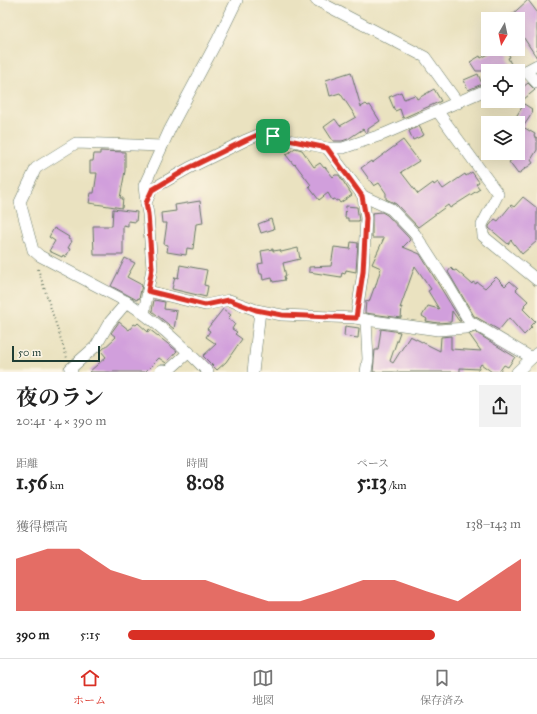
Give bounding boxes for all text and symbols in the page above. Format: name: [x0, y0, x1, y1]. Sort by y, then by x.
north arrow: [481, 12, 525, 56]
map controls: [481, 12, 525, 160]
button: locate: [481, 64, 525, 108]
button: layers: [481, 116, 525, 160]
pin: [256, 119, 290, 153]
icon: arrive: [262, 125, 284, 147]
scale bar: [12, 344, 100, 363]
text: 50 m: [18, 346, 41, 359]
text: 夜のラン: [16, 384, 104, 411]
button: share: [479, 385, 521, 427]
text: 20:41 · 4 × 390 m: [16, 413, 106, 429]
text: 距離: [16, 457, 38, 470]
text: 時間: [186, 457, 208, 470]
text: ペース: [357, 457, 389, 470]
text: 1.56: [16, 470, 47, 494]
text: 8:08: [186, 470, 224, 494]
text: 5:13: [357, 470, 387, 494]
text: km: [47, 479, 64, 492]
text: /km: [387, 479, 407, 492]
text: 138–143 m: [466, 516, 521, 532]
text: 獲得標高: [16, 519, 68, 535]
text: 390 m: [16, 627, 49, 643]
text: 5:15: [80, 627, 100, 643]
tab: ホーム: [73, 667, 106, 707]
tab: 地図: [252, 667, 274, 707]
tab: 保存済み: [420, 667, 464, 707]

